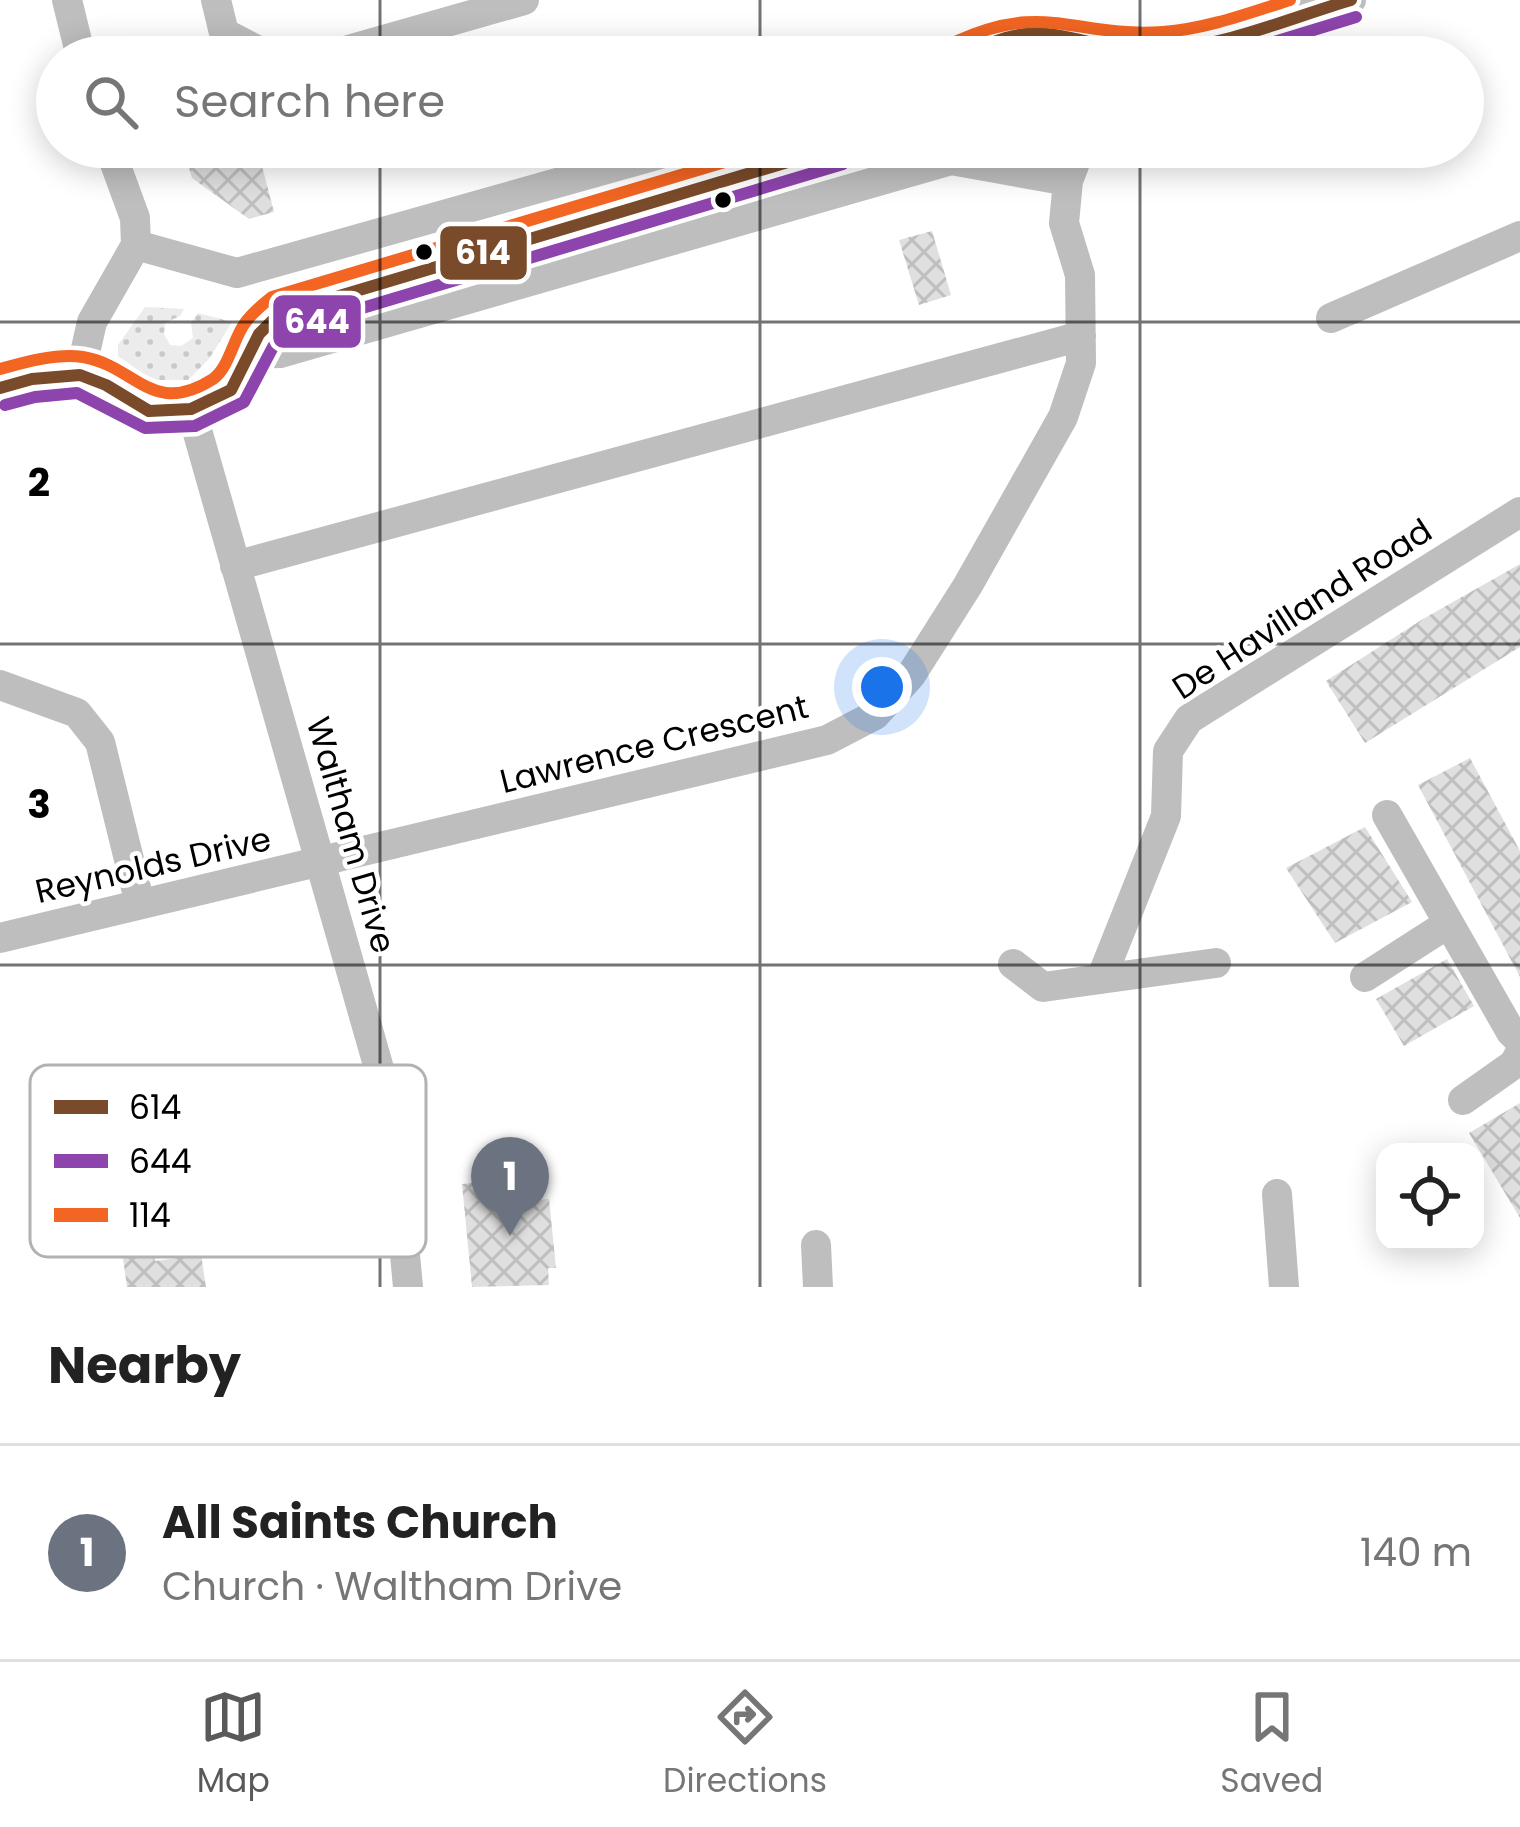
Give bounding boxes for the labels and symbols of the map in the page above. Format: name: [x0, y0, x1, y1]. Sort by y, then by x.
unlabelled marker: [712, 189, 734, 211]
line badge: 614: [438, 224, 529, 282]
text: 614: [455, 229, 511, 276]
unlabelled marker: [413, 241, 435, 263]
line badge: 644: [271, 293, 363, 350]
text: 644: [284, 298, 350, 345]
text: 2: [28, 455, 50, 510]
street label: De Havilland Road: [1163, 507, 1441, 711]
your location: [852, 657, 912, 717]
street label: Lawrence Crescent: [495, 683, 813, 805]
street label: Waltham Drive: [295, 711, 407, 959]
text: 3: [27, 777, 51, 832]
street label: Reynolds Drive: [31, 815, 275, 915]
legend: [30, 1065, 426, 1257]
text: 614: [129, 1084, 181, 1131]
pin: 1: [471, 1137, 549, 1236]
text: 644: [129, 1138, 191, 1185]
text: 114: [129, 1192, 171, 1239]

